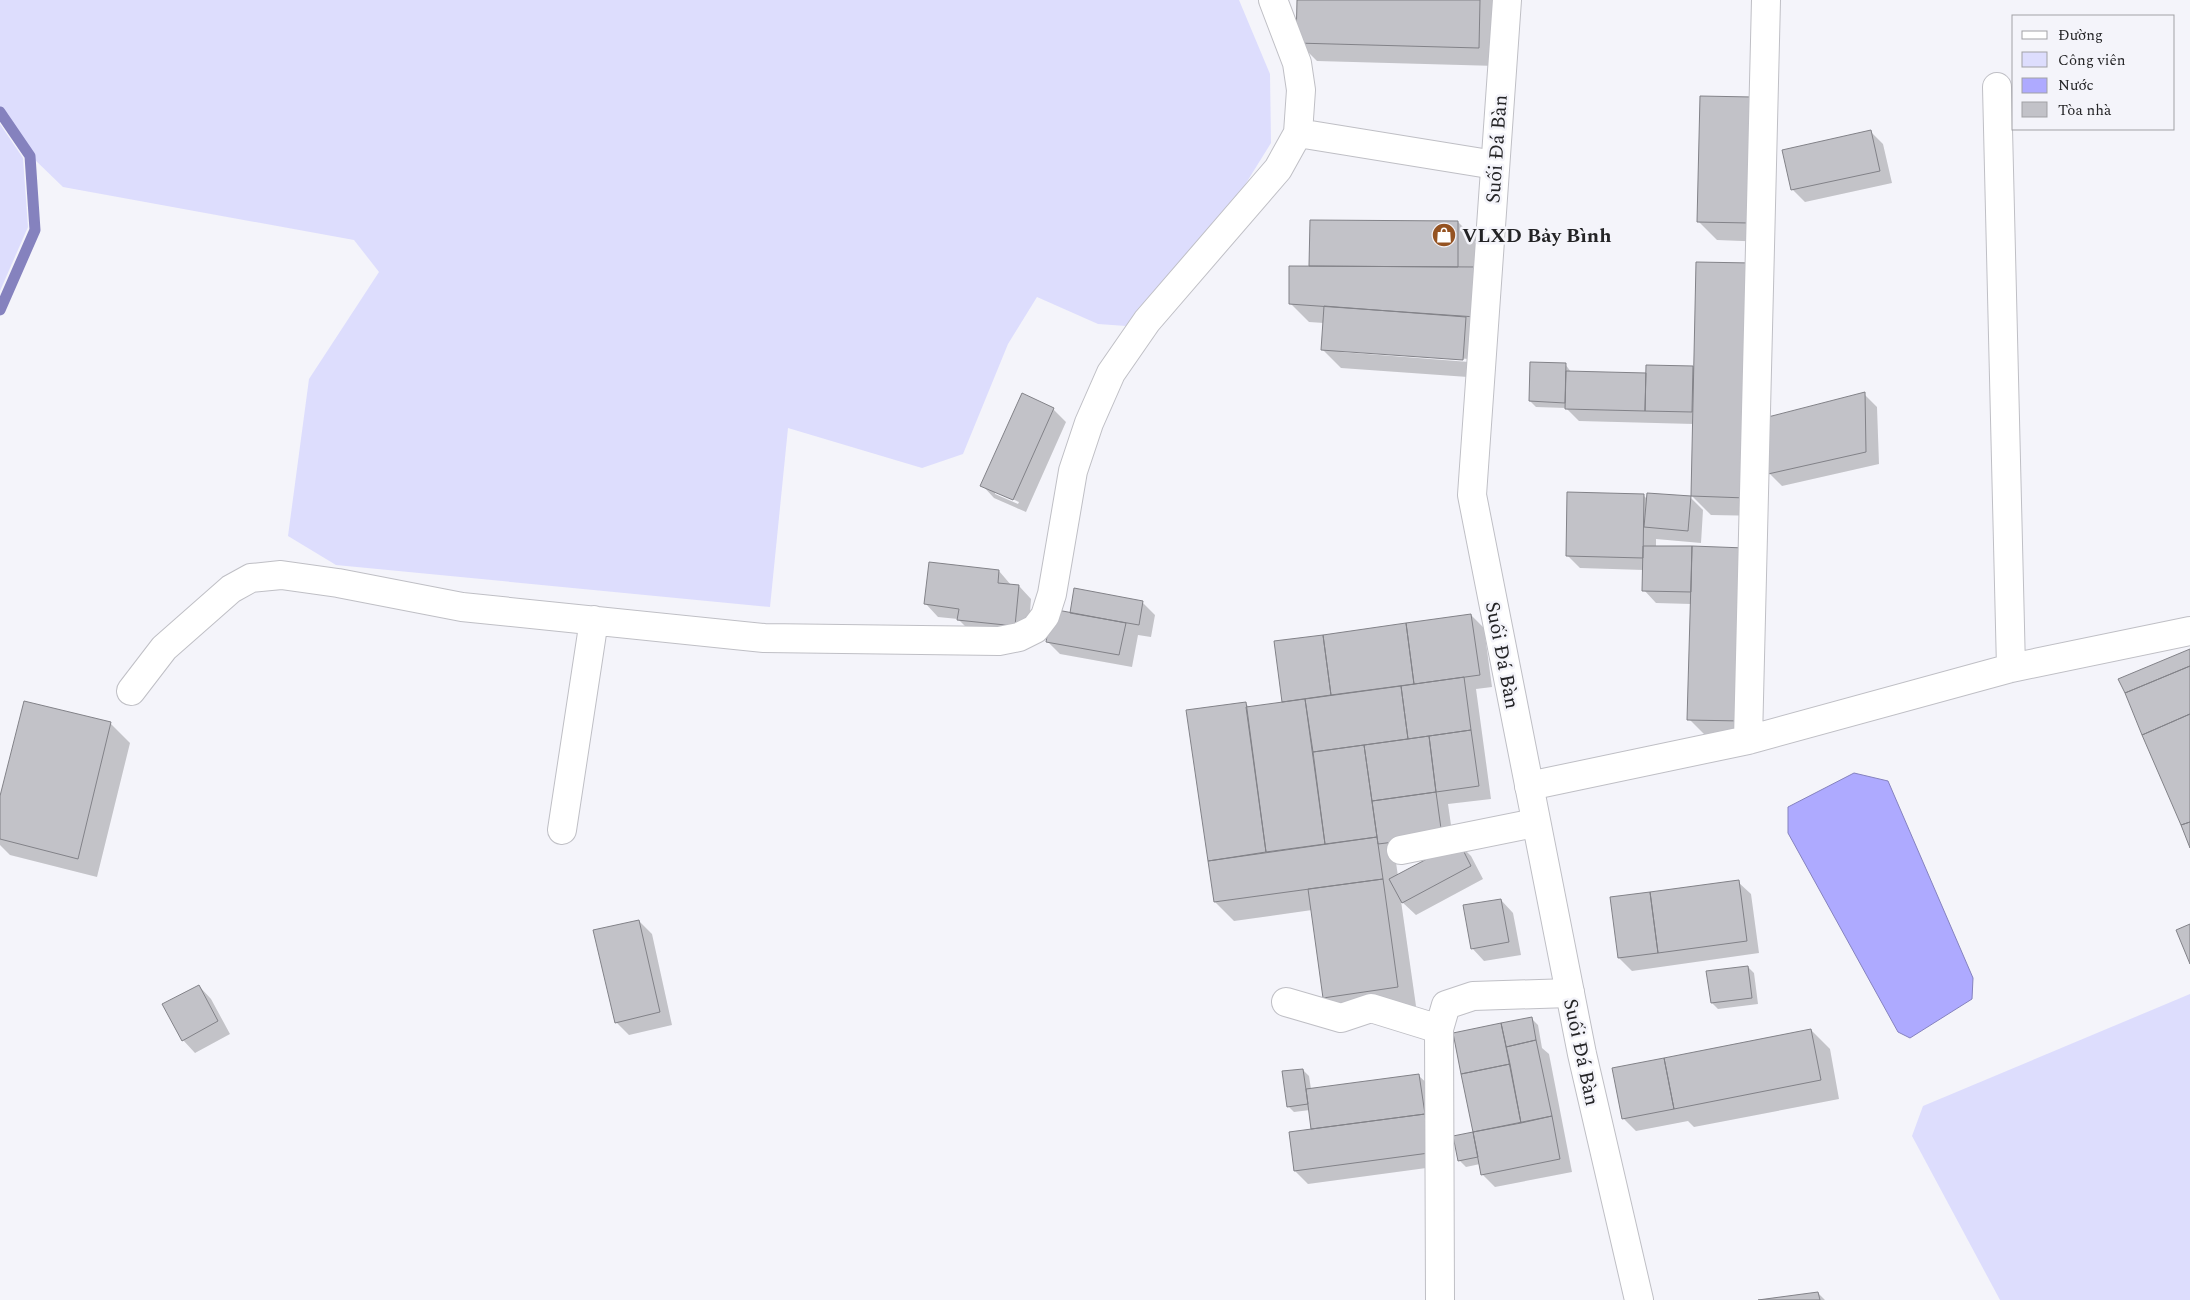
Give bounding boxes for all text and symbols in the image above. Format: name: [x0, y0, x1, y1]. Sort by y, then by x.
legend: [2012, 15, 2175, 130]
text: Đường: [2058, 24, 2103, 47]
text: Công viên: [2058, 49, 2126, 72]
text: Nước: [2058, 74, 2094, 97]
street label: Suối Đá Bàn: [1478, 94, 1516, 204]
text: Tòa nhà: [2058, 99, 2112, 122]
place label: VLXD Bảy Bình: [1462, 221, 1612, 251]
shop icon: VLXD Bảy Bình: [1431, 222, 1457, 248]
street label: Suối Đá Bàn: [1477, 599, 1527, 711]
street label: Suối Đá Bàn: [1555, 996, 1607, 1109]

